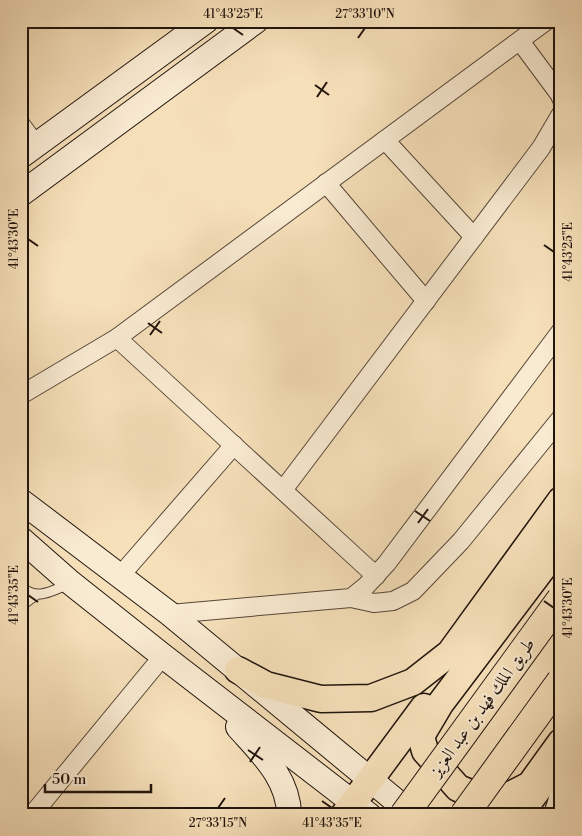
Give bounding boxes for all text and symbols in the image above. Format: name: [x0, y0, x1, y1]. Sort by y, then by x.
text: 41°43'25"E: [203, 7, 263, 22]
text: 27°33'10"N: [335, 7, 395, 22]
text: 41°43'30"E: [7, 209, 22, 269]
text: 41°43'25"E: [561, 222, 576, 282]
text: 41°43'35"E: [7, 565, 22, 625]
text: 41°43'30"E: [561, 578, 576, 638]
street label: طريق الملك فهد بن عبد العزيز: [423, 634, 540, 783]
scale bar: [45, 761, 151, 793]
text: 50 m: [52, 770, 86, 789]
text: 27°33'15"N: [189, 816, 247, 831]
text: 41°43'35"E: [302, 816, 362, 831]

